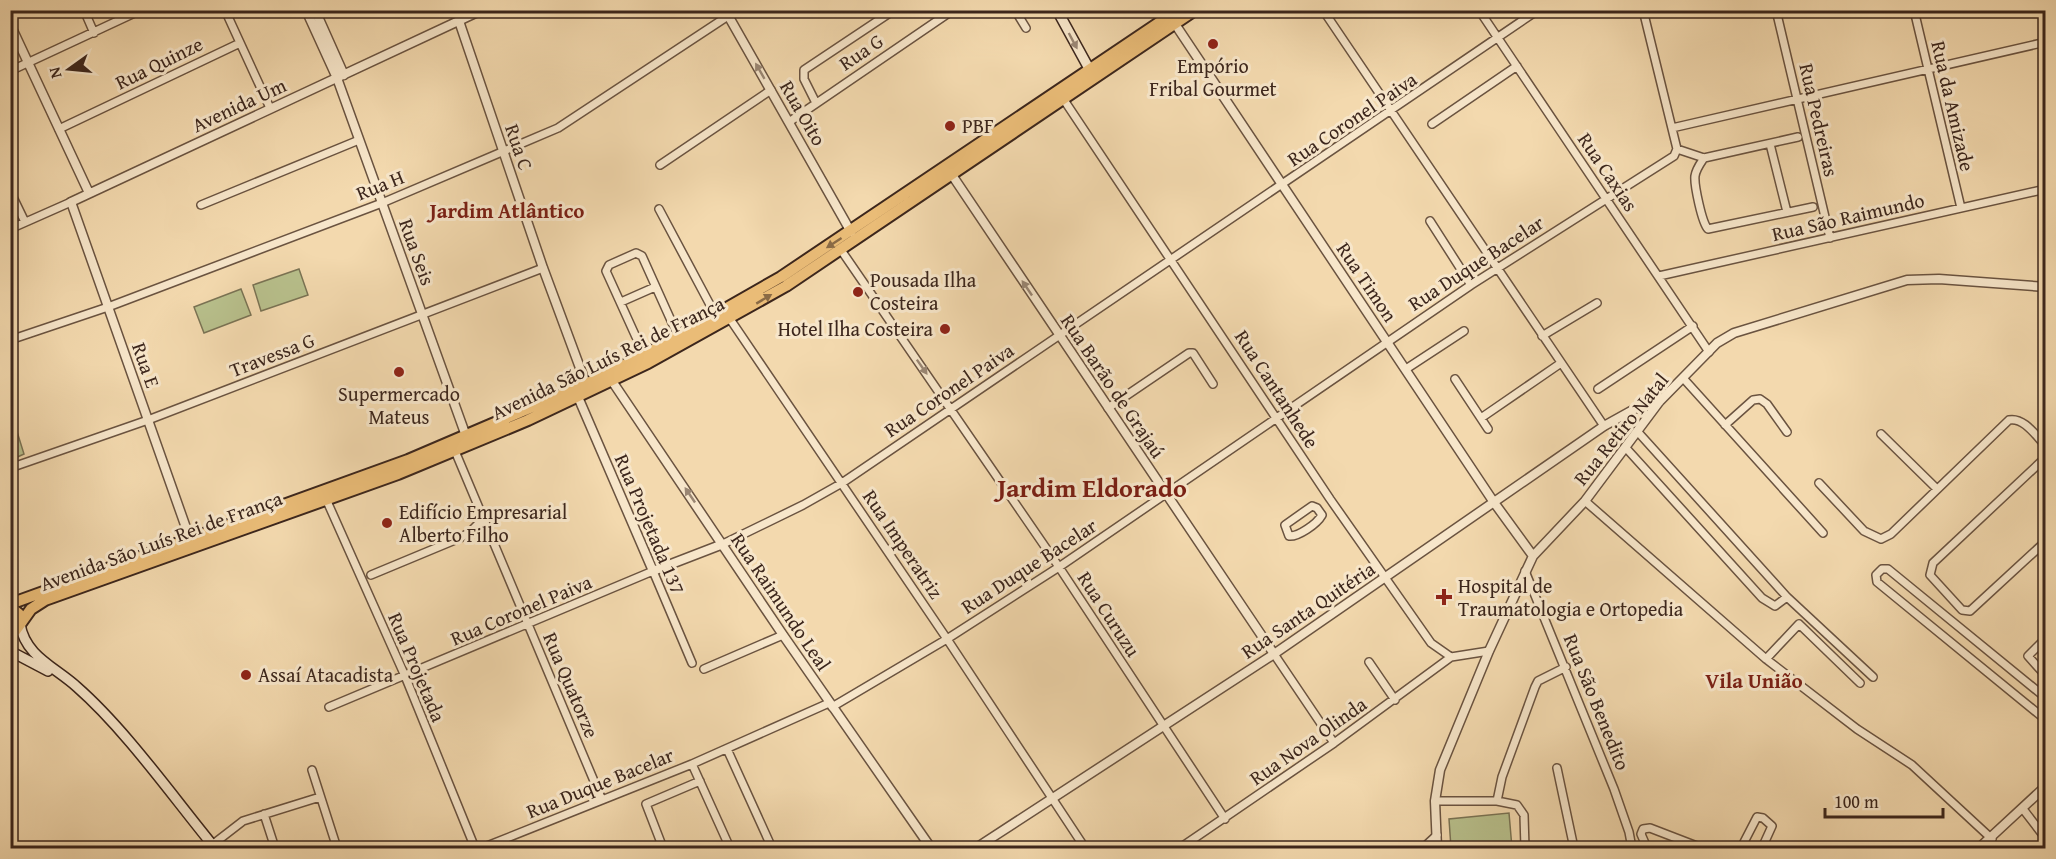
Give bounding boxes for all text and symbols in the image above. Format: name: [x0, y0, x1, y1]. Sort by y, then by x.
street label: Rua G: [833, 26, 889, 77]
street label: Rua Quinze: [110, 29, 207, 96]
one-way arrow: [1068, 33, 1078, 50]
marker: Empório Fribal Gourmet: [1206, 37, 1220, 51]
street label: Rua da Amizade: [1924, 38, 1983, 174]
north arrow: [39, 39, 99, 99]
place label: Empório Fribal Gourmet: [1149, 51, 1277, 103]
street label: Rua Pedreiras: [1792, 60, 1847, 179]
one-way arrow: [754, 63, 765, 79]
text: N: [41, 64, 67, 81]
street label: Rua Coronel Paiva: [1281, 64, 1423, 173]
street label: Avenida Um: [187, 70, 291, 139]
street label: Rua Oito: [773, 75, 834, 151]
place label: PBF: [962, 111, 994, 140]
marker: PBF: [943, 119, 957, 133]
street label: Rua C: [498, 120, 541, 174]
street label: Rua Caxias: [1571, 126, 1646, 217]
street label: Rua H: [351, 162, 408, 207]
street label: Rua São Raimundo: [1769, 185, 1927, 248]
district label: Jardim Atlântico: [427, 195, 585, 226]
street label: Rua Duque Bacelar: [1402, 208, 1549, 317]
street label: Rua Seis: [392, 214, 443, 289]
street label: Rua Timon: [1330, 236, 1405, 327]
one-way arrow: [826, 237, 842, 248]
place label: Pousada Ilha Costeira: [870, 265, 977, 317]
one-way arrow: [1021, 280, 1033, 296]
marker: Pousada Ilha Costeira: [851, 285, 865, 299]
street label: Avenida São Luís Rei de França: [486, 288, 730, 427]
one-way arrow: [756, 294, 772, 305]
street label: Rua Barão de Grajaú: [1054, 308, 1173, 464]
place label: Hotel Ilha Costeira: [778, 314, 934, 343]
marker: Hotel Ilha Costeira: [938, 322, 952, 336]
street label: Rua Cantanhede: [1228, 324, 1327, 454]
street label: Travessa G: [225, 325, 319, 384]
street label: Rua Coronel Paiva: [878, 335, 1020, 444]
street label: Rua E: [125, 338, 168, 391]
one-way arrow: [916, 359, 928, 375]
marker: Supermercado Mateus: [392, 365, 406, 379]
street label: Rua Retiro Natal: [1566, 366, 1675, 491]
place label: Supermercado Mateus: [338, 379, 460, 431]
street label: Rua Projetada 137: [608, 449, 693, 598]
district label: Jardim Eldorado: [993, 468, 1187, 507]
street label: Avenida São Luís Rei de França: [36, 483, 287, 598]
street label: Rua Imperatriz: [856, 483, 951, 604]
one-way arrow: [684, 488, 696, 504]
place label: Edifício Empresarial Alberto Filho: [399, 497, 568, 549]
street label: Rua Duque Bacelar: [955, 511, 1102, 620]
marker: Edifício Empresarial Alberto Filho: [380, 516, 394, 530]
street label: Rua Raimundo Leal: [724, 527, 839, 677]
street label: Rua Santa Quitéria: [1235, 554, 1381, 665]
street label: Rua Curuzu: [1071, 565, 1148, 662]
street label: Rua Coronel Paiva: [446, 567, 596, 652]
place label: Hospital de Traumatologia e Ortopedia: [1458, 571, 1684, 623]
marker: Hospital de Traumatologia e Ortopedia: [1435, 588, 1453, 606]
street label: Rua Projetada: [381, 608, 454, 727]
street label: Rua Quatorze: [536, 627, 607, 742]
street label: Rua São Benedito: [1557, 629, 1638, 774]
place label: Assaí Atacadista: [258, 660, 394, 689]
district label: Vila União: [1705, 665, 1803, 696]
marker: Assaí Atacadista: [239, 668, 253, 682]
street label: Rua Nova Olinda: [1243, 689, 1373, 792]
street label: Rua Duque Bacelar: [522, 740, 678, 825]
scale bar: [1825, 781, 1944, 819]
text: 100 m: [1834, 788, 1879, 815]

